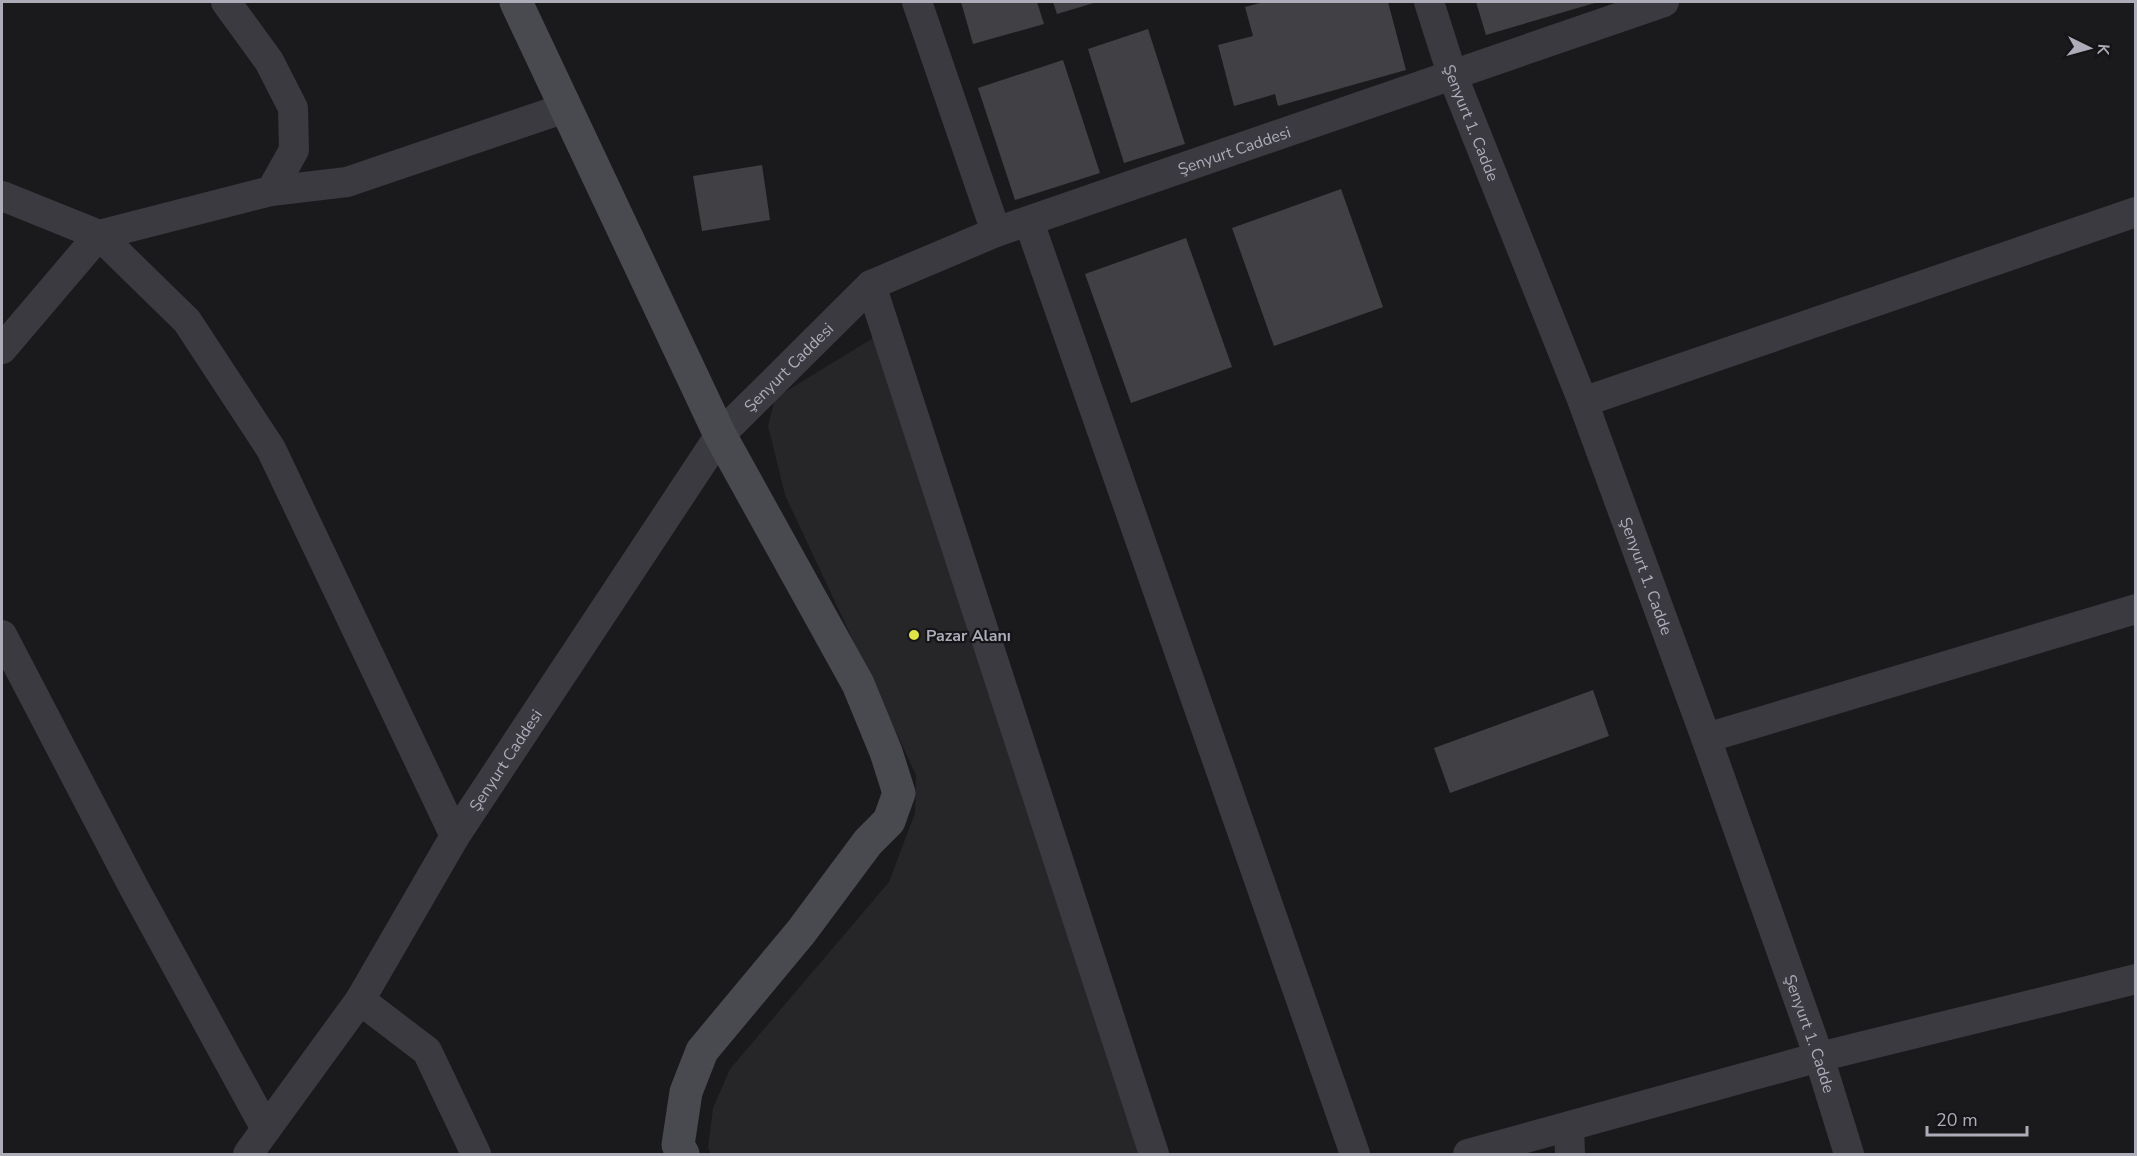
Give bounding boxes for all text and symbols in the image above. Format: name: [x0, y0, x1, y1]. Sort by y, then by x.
north arrow: [2059, 18, 2119, 78]
text: K: [2091, 43, 2114, 57]
street label: Şenyurt 1. Cadde: [1438, 62, 1504, 185]
street label: Şenyurt Caddesi: [1175, 121, 1294, 181]
street label: Şenyurt Caddesi: [739, 318, 839, 417]
street label: Şenyurt 1. Cadde: [1614, 514, 1677, 638]
place label: Pazar Alanı: [926, 625, 1011, 647]
marker: Pazar Alanı: [907, 628, 921, 642]
street label: Şenyurt Caddesi: [464, 705, 548, 816]
street label: Şenyurt 1. Cadde: [1779, 972, 1839, 1096]
scale bar: [1927, 1099, 2028, 1137]
text: 20 m: [1936, 1108, 1978, 1132]

